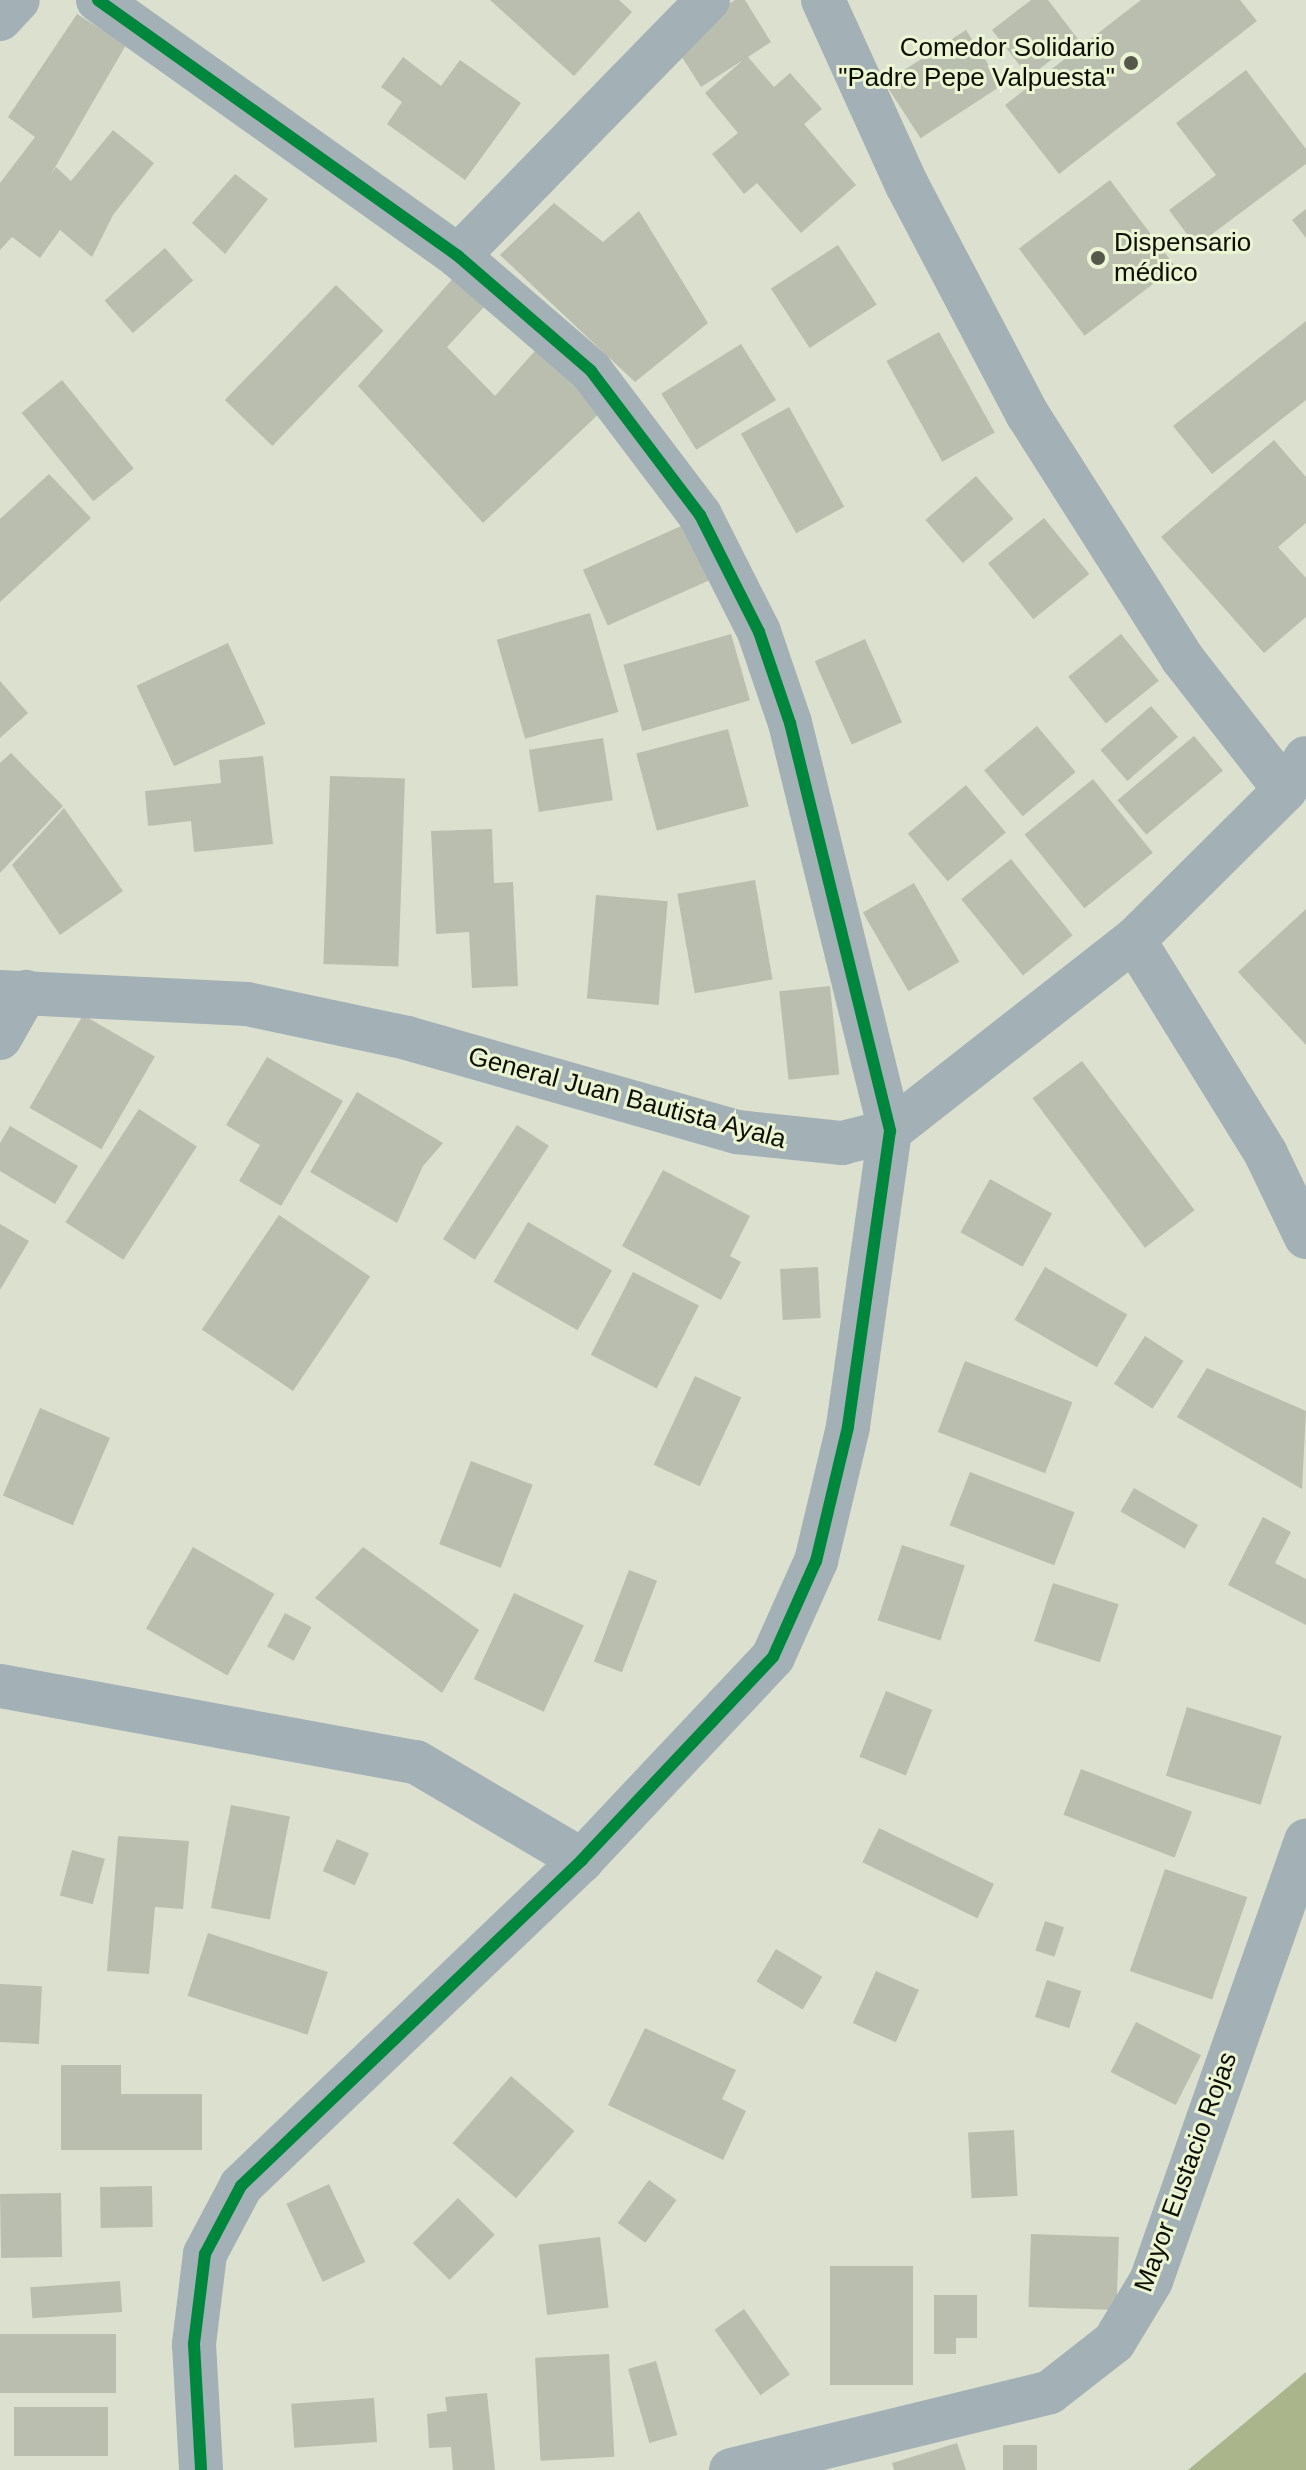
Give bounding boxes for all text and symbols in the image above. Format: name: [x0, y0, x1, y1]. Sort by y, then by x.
place label: Comedor Solidario "Padre Pepe Valpuesta": [838, 32, 1115, 94]
marker: Comedor Solidario "Padre Pepe Valpuesta": [1122, 54, 1140, 72]
place label: Dispensario médico: [1114, 227, 1251, 288]
marker: Dispensario médico: [1089, 249, 1107, 267]
street label: General Juan Bautista Ayala: [464, 1040, 790, 1156]
street label: Mayor Eustacio Rojas: [1128, 2048, 1244, 2296]

